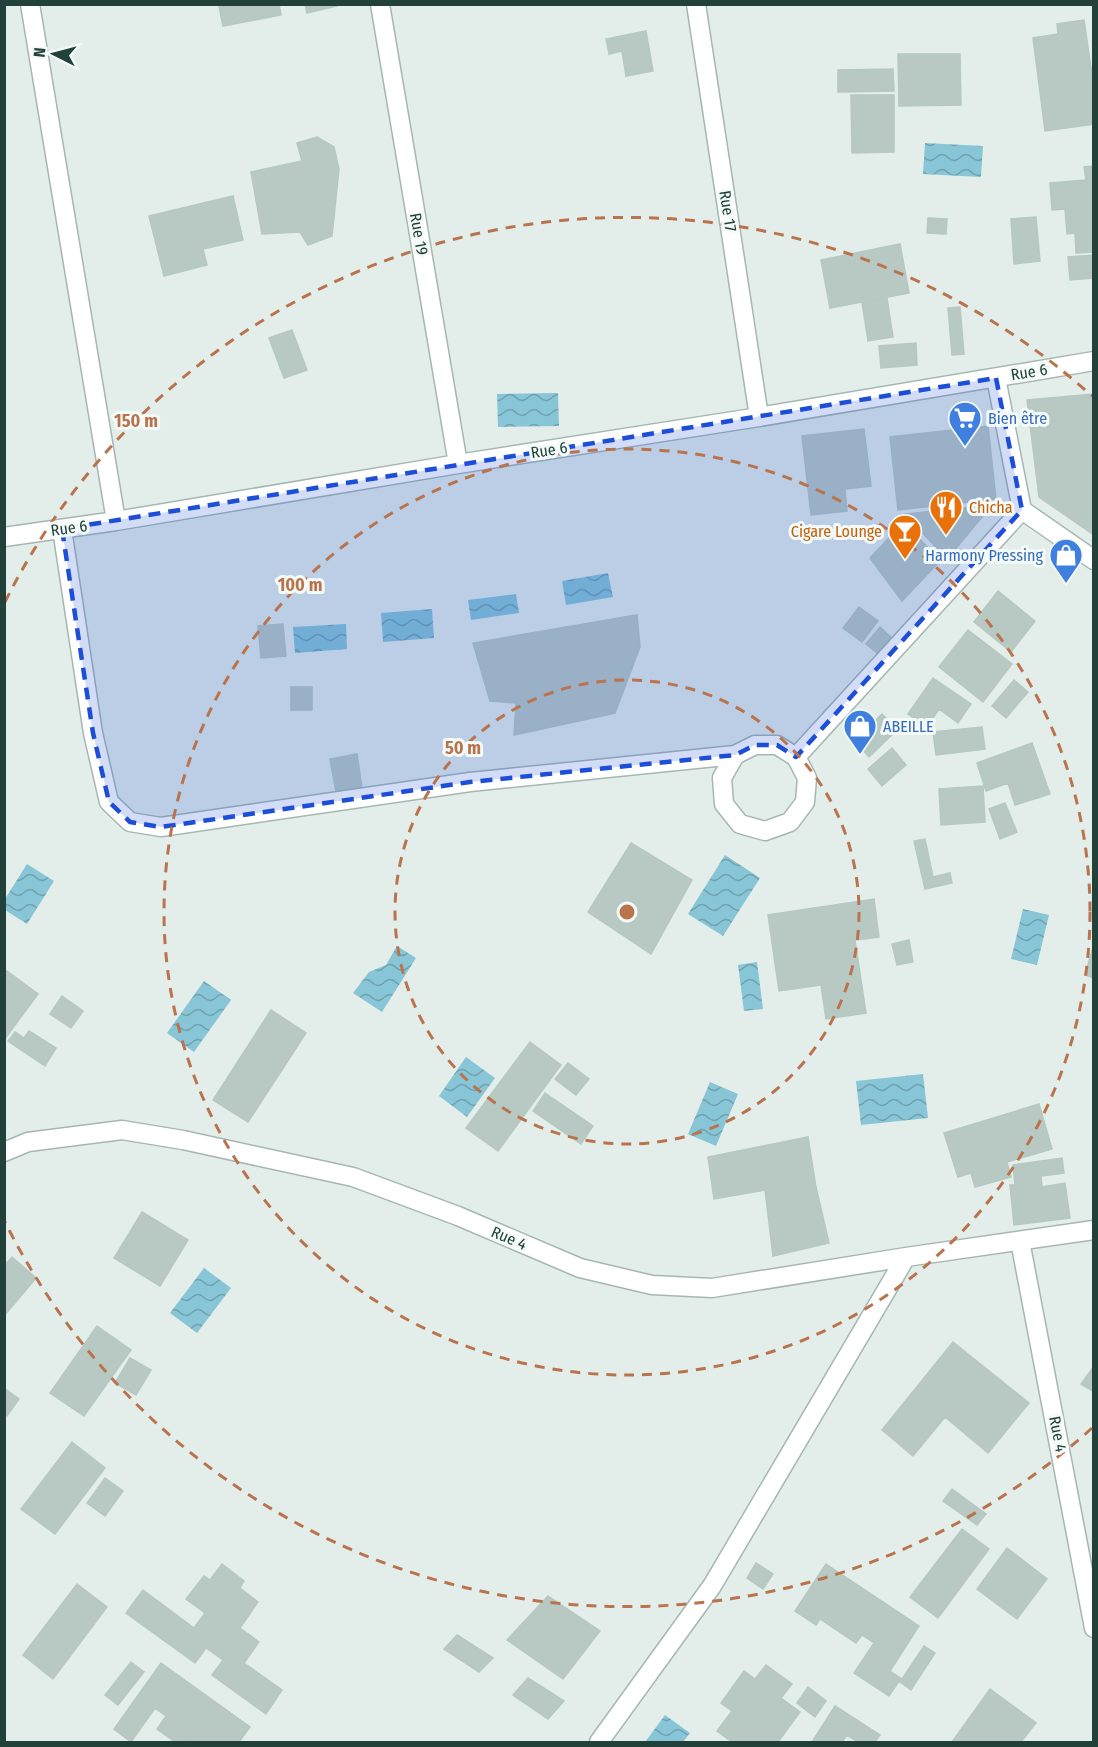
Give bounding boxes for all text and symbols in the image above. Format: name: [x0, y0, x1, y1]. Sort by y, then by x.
north arrow: [24, 24, 84, 84]
text: N: [30, 47, 50, 58]
street label: Rue 17: [715, 189, 741, 233]
street label: Rue 19: [406, 211, 432, 257]
street label: Rue 6: [1009, 360, 1049, 384]
supermarket icon: Bien être: [947, 400, 983, 447]
place label: Bien être: [988, 409, 1047, 428]
text: 150 m: [114, 410, 158, 432]
street label: Rue 6: [529, 438, 569, 462]
restaurant icon: Chicha: [928, 489, 964, 536]
place label: Chicha: [969, 498, 1013, 517]
bar icon: Cigare Lounge: [887, 513, 923, 560]
street label: Rue 6: [50, 516, 89, 540]
place label: Cigare Lounge: [791, 522, 882, 541]
shop icon: Harmony Pressing: [1048, 537, 1084, 584]
place label: Harmony Pressing: [925, 546, 1043, 565]
text: 100 m: [278, 574, 322, 596]
shop icon: ABEILLE: [842, 708, 878, 755]
place label: ABEILLE: [883, 717, 934, 736]
text: 50 m: [445, 737, 481, 759]
centre of rings: [617, 902, 637, 922]
street label: Rue 4: [488, 1222, 530, 1254]
street label: Rue 4: [1045, 1414, 1071, 1454]

